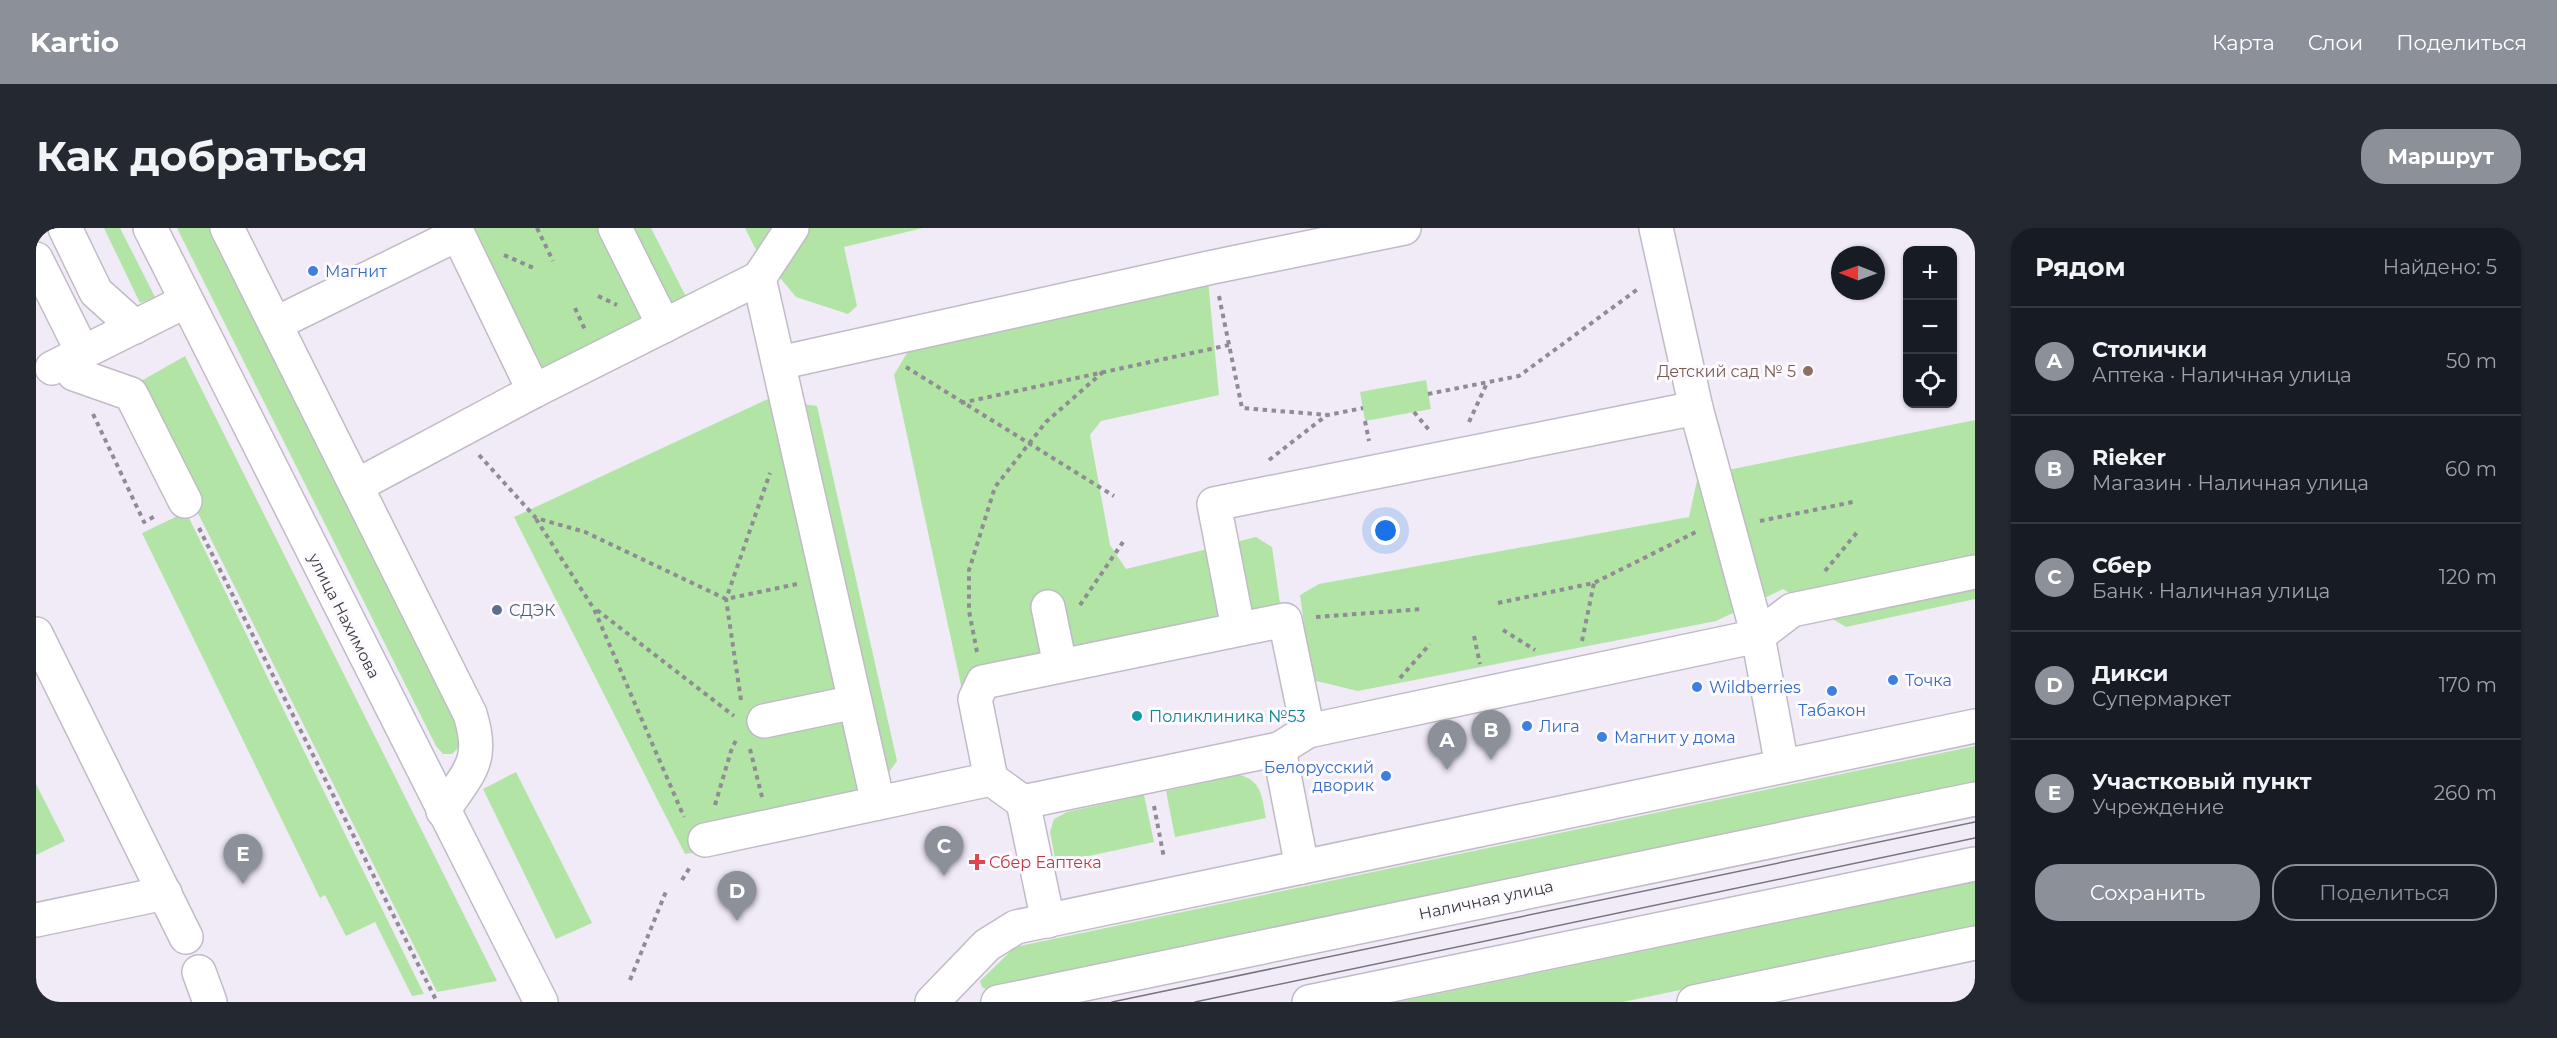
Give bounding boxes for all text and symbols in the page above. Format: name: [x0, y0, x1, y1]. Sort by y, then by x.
text: Kartio: [30, 25, 119, 59]
text: Карта: [2212, 30, 2275, 55]
text: Слои: [2308, 30, 2363, 55]
text: Поделиться: [2396, 30, 2527, 55]
button: Маршрут: [2361, 129, 2521, 184]
text: Как добраться: [36, 130, 368, 182]
north arrow: [1831, 246, 1885, 300]
map controls: [1903, 246, 1957, 408]
button: +: [1903, 246, 1957, 300]
text: Рядом: [2035, 251, 2126, 283]
text: Найдено: 5: [2383, 255, 2497, 279]
place label: Магнит: [325, 262, 387, 281]
marker: Магнит: [306, 264, 320, 278]
button: −: [1903, 300, 1957, 354]
text: Столички: [2092, 336, 2207, 363]
text: A: [2047, 349, 2062, 373]
text: 50 m: [2446, 349, 2497, 373]
button: locate: [1903, 354, 1957, 408]
place label: Детский сад № 5: [1657, 362, 1796, 381]
text: Аптека · Наличная улица: [2092, 363, 2352, 387]
marker: Детский сад № 5: [1801, 364, 1815, 378]
text: Rieker: [2092, 444, 2166, 471]
text: B: [2047, 457, 2062, 481]
text: 60 m: [2445, 457, 2497, 481]
text: Магазин · Наличная улица: [2092, 471, 2369, 495]
your location: [1371, 516, 1400, 545]
street label: улица Нахимова: [304, 549, 384, 682]
text: Сбер: [2092, 552, 2152, 579]
text: C: [2047, 565, 2062, 589]
text: 120 m: [2439, 565, 2497, 589]
text: Банк · Наличная улица: [2092, 579, 2330, 603]
place label: СДЭК: [509, 601, 555, 620]
marker: СДЭК: [490, 603, 504, 617]
text: Дикси: [2092, 660, 2168, 687]
place label: Точка: [1905, 671, 1952, 690]
marker: Точка: [1886, 673, 1900, 687]
text: D: [2046, 673, 2063, 697]
text: 170 m: [2439, 673, 2497, 697]
place label: Wildberries: [1709, 678, 1801, 697]
marker: Wildberries: [1690, 680, 1704, 694]
marker: Табакон: [1825, 684, 1839, 698]
text: Супермаркет: [2092, 687, 2231, 711]
place label: Табакон: [1798, 701, 1866, 720]
place label: Поликлиника №53: [1149, 707, 1306, 726]
marker: Поликлиника №53: [1130, 709, 1144, 723]
pin: B: [1472, 710, 1510, 760]
place label: Лига: [1539, 717, 1580, 736]
marker: Лига: [1520, 719, 1534, 733]
pin: A: [1428, 720, 1466, 770]
place label: Магнит у дома: [1614, 728, 1736, 747]
marker: Магнит у дома: [1595, 730, 1609, 744]
place label: Белорусский дворик: [1264, 758, 1375, 795]
text: Участковый пункт: [2092, 768, 2311, 795]
marker: Белорусский дворик: [1379, 769, 1393, 783]
text: E: [2048, 781, 2061, 805]
text: 260 m: [2434, 781, 2497, 805]
text: Учреждение: [2092, 795, 2224, 819]
pin: C: [924, 826, 964, 876]
pin: E: [224, 834, 262, 884]
place label: Сбер Еаптека: [989, 853, 1102, 872]
marker: Сбер Еаптека: [970, 855, 984, 869]
button: Сохранить: [2035, 864, 2260, 921]
button: Поделиться: [2272, 864, 2497, 921]
pin: D: [718, 872, 756, 921]
street label: Наличная улица: [1417, 876, 1555, 924]

